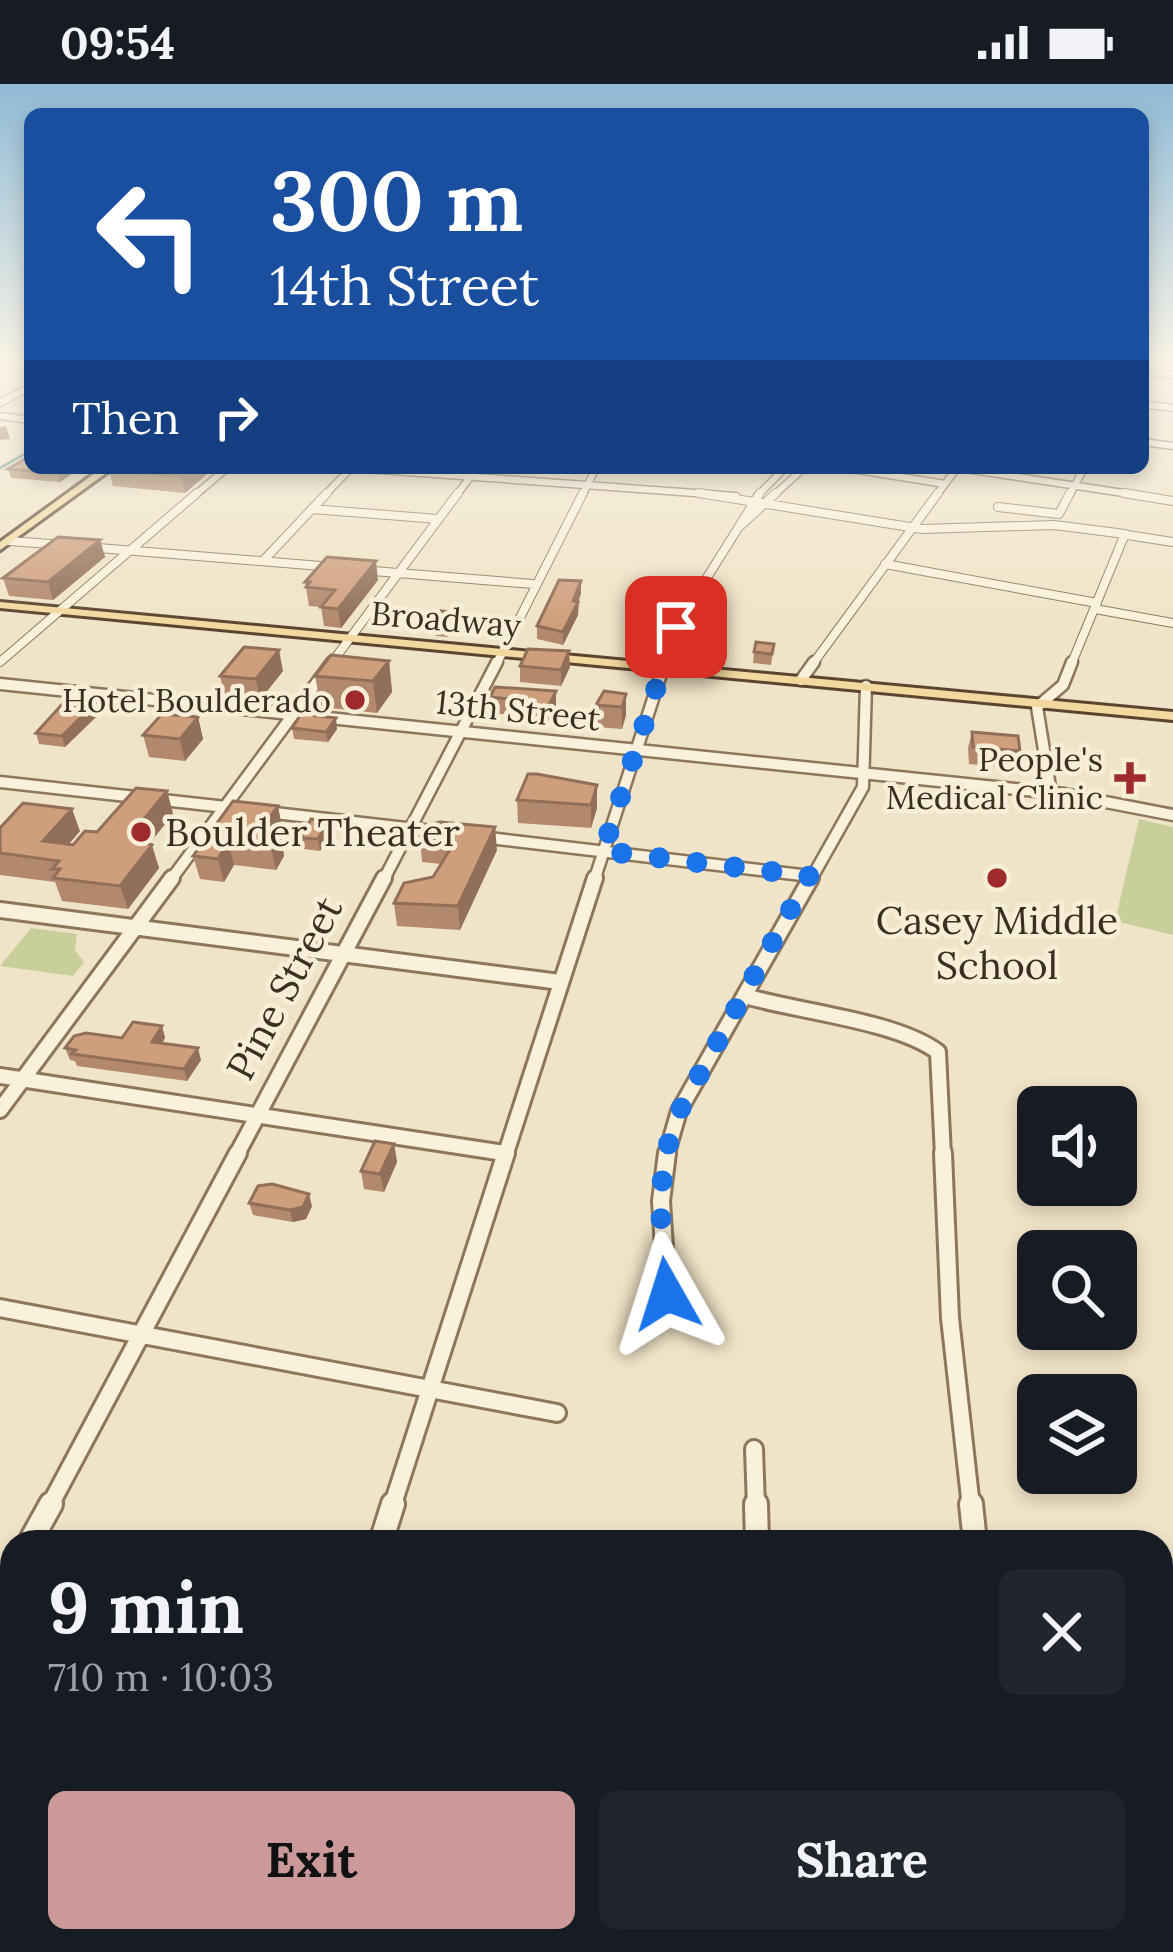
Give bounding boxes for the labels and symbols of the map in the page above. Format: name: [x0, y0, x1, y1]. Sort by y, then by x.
pin: [625, 576, 727, 678]
street label: Broadway: [369, 592, 523, 647]
place label: Hotel Boulderado: [62, 679, 331, 721]
street label: 13th Street: [434, 680, 603, 740]
marker: Hotel Boulderado: [342, 687, 368, 713]
place label: People's Medical Clinic: [886, 738, 1103, 818]
marker: People's Medical Clinic: [1114, 762, 1146, 794]
place label: Boulder Theater: [165, 807, 460, 857]
marker: Boulder Theater: [128, 819, 154, 845]
marker: Casey Middle School: [984, 865, 1010, 891]
street label: Pine Street: [215, 888, 353, 1088]
place label: Casey Middle School: [876, 895, 1118, 990]
position arrow: [604, 1231, 730, 1357]

